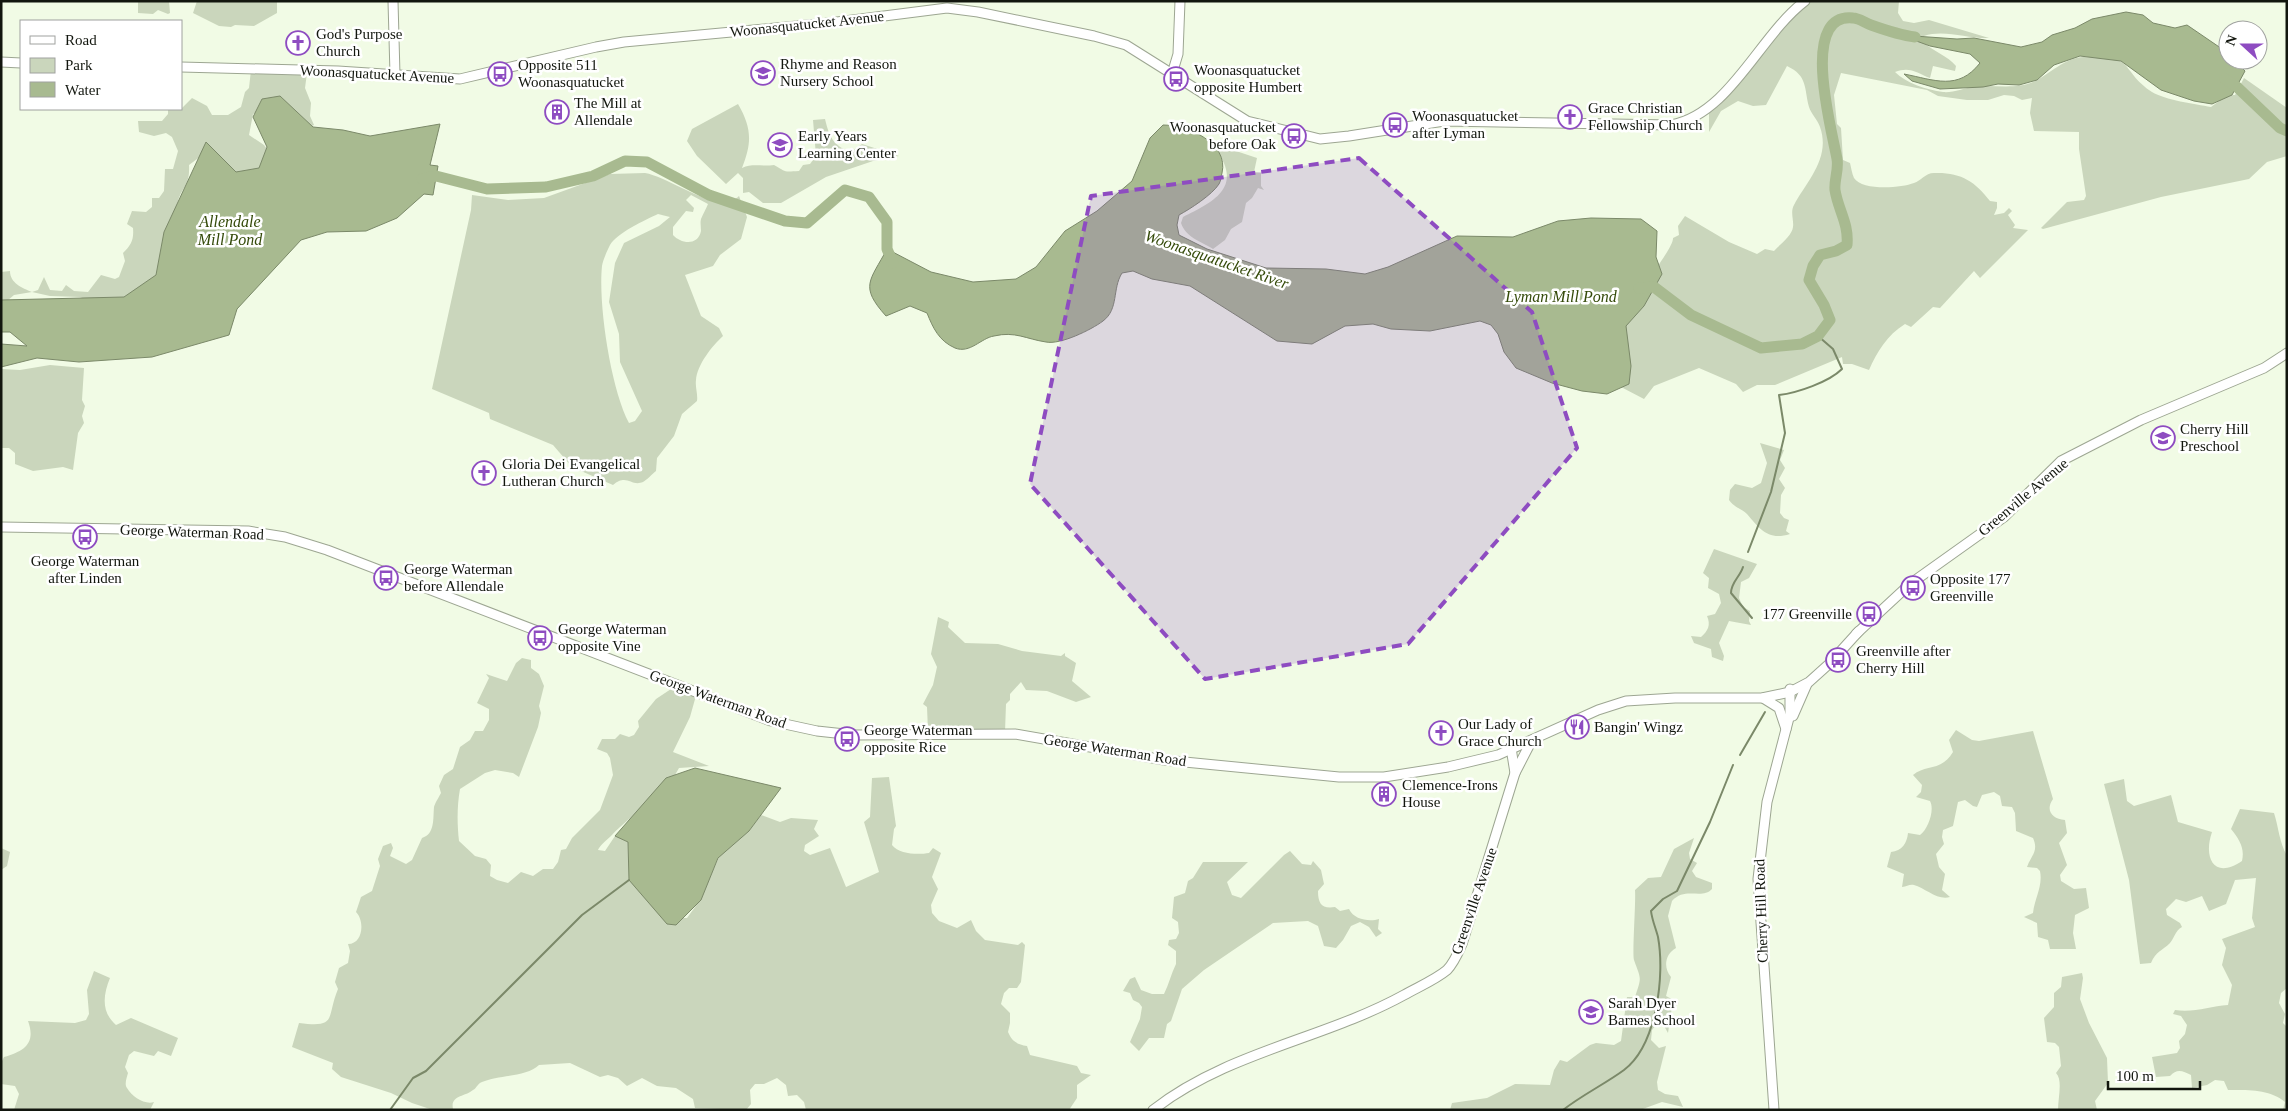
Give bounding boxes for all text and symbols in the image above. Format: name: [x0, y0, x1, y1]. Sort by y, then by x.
street label: Woonasquatucket Avenue: [729, 8, 885, 40]
legend: [20, 20, 182, 110]
north arrow: [2218, 20, 2268, 70]
place label: God's Purpose Church: [316, 26, 403, 59]
church icon: God's Purpose Church: [285, 30, 311, 56]
text: Road: [65, 32, 97, 48]
text: N: [2223, 33, 2240, 48]
place label: Rhyme and Reason Nursery School: [780, 56, 897, 89]
text: Park: [65, 57, 93, 73]
place label: Opposite 511 Woonasquatucket: [518, 57, 625, 90]
school or university icon: Rhyme and Reason Nursery School: [750, 60, 776, 86]
bus stop icon: Opposite 511 Woonasquatucket: [487, 61, 513, 87]
street label: Woonasquatucket Avenue: [299, 62, 455, 86]
place label: Woonasquatucket opposite Humbert: [1194, 62, 1303, 95]
bus stop icon: Woonasquatucket opposite Humbert: [1163, 66, 1189, 92]
text: Water: [65, 82, 100, 98]
place label: The Mill at Allendale: [574, 95, 642, 128]
building icon: The Mill at Allendale: [544, 99, 570, 125]
place label: Grace Christian Fellowship Church: [1588, 100, 1703, 133]
church icon: Grace Christian Fellowship Church: [1557, 104, 1583, 130]
place label: Woonasquatucket after Lyman: [1412, 108, 1519, 141]
bus stop icon: Woonasquatucket after Lyman: [1382, 112, 1408, 138]
place label: Woonasquatucket before Oak: [1170, 119, 1277, 152]
bus stop icon: Woonasquatucket before Oak: [1281, 123, 1307, 149]
place label: Early Years Learning Center: [798, 128, 896, 161]
school or university icon: Early Years Learning Center: [767, 132, 793, 158]
water label: Allendale Mill Pond: [197, 213, 263, 248]
water label: Woonasquatucket River: [1142, 227, 1292, 293]
water label: Lyman Mill Pond: [1504, 288, 1618, 306]
place label: Cherry Hill Preschool: [2180, 421, 2249, 454]
school or university icon: Cherry Hill Preschool: [2150, 425, 2176, 451]
street label: Greenville Avenue: [1975, 455, 2071, 539]
place label: Gloria Dei Evangelical Lutheran Church: [502, 456, 640, 489]
church icon: Gloria Dei Evangelical Lutheran Church: [471, 460, 497, 486]
street label: George Waterman Road: [120, 521, 265, 543]
bus stop icon: George Waterman after Linden: [72, 524, 98, 550]
place label: George Waterman after Linden: [31, 553, 140, 586]
place label: George Waterman before Allendale: [404, 561, 513, 594]
bus stop icon: George Waterman before Allendale: [373, 565, 399, 591]
place label: Opposite 177 Greenville: [1930, 571, 2011, 604]
bus stop icon: Opposite 177 Greenville: [1900, 575, 1926, 601]
bus stop icon: 177 Greenville: [1856, 601, 1882, 627]
place label: 177 Greenville: [1762, 606, 1852, 622]
place label: George Waterman opposite Vine: [558, 621, 667, 654]
bus stop icon: George Waterman opposite Vine: [527, 625, 553, 651]
place label: Greenville after Cherry Hill: [1856, 643, 1951, 676]
bus stop icon: Greenville after Cherry Hill: [1825, 647, 1851, 673]
street label: George Waterman Road: [648, 667, 789, 731]
restaurant icon: Bangin' Wingz: [1564, 714, 1590, 740]
place label: Our Lady of Grace Church: [1458, 716, 1542, 749]
place label: Bangin' Wingz: [1594, 719, 1683, 735]
church icon: Our Lady of Grace Church: [1428, 720, 1454, 746]
place label: George Waterman opposite Rice: [864, 722, 973, 755]
bus stop icon: George Waterman opposite Rice: [834, 726, 860, 752]
street label: George Waterman Road: [1043, 731, 1188, 769]
place label: Clemence-Irons House: [1402, 777, 1498, 810]
building icon: Clemence-Irons House: [1371, 781, 1397, 807]
street label: Greenville Avenue: [1448, 845, 1500, 956]
street label: Cherry Hill Road: [1751, 858, 1771, 963]
place label: Sarah Dyer Barnes School: [1608, 995, 1695, 1028]
school or university icon: Sarah Dyer Barnes School: [1578, 999, 1604, 1025]
scale bar: [2108, 1058, 2200, 1090]
text: 100 m: [2116, 1068, 2154, 1084]

